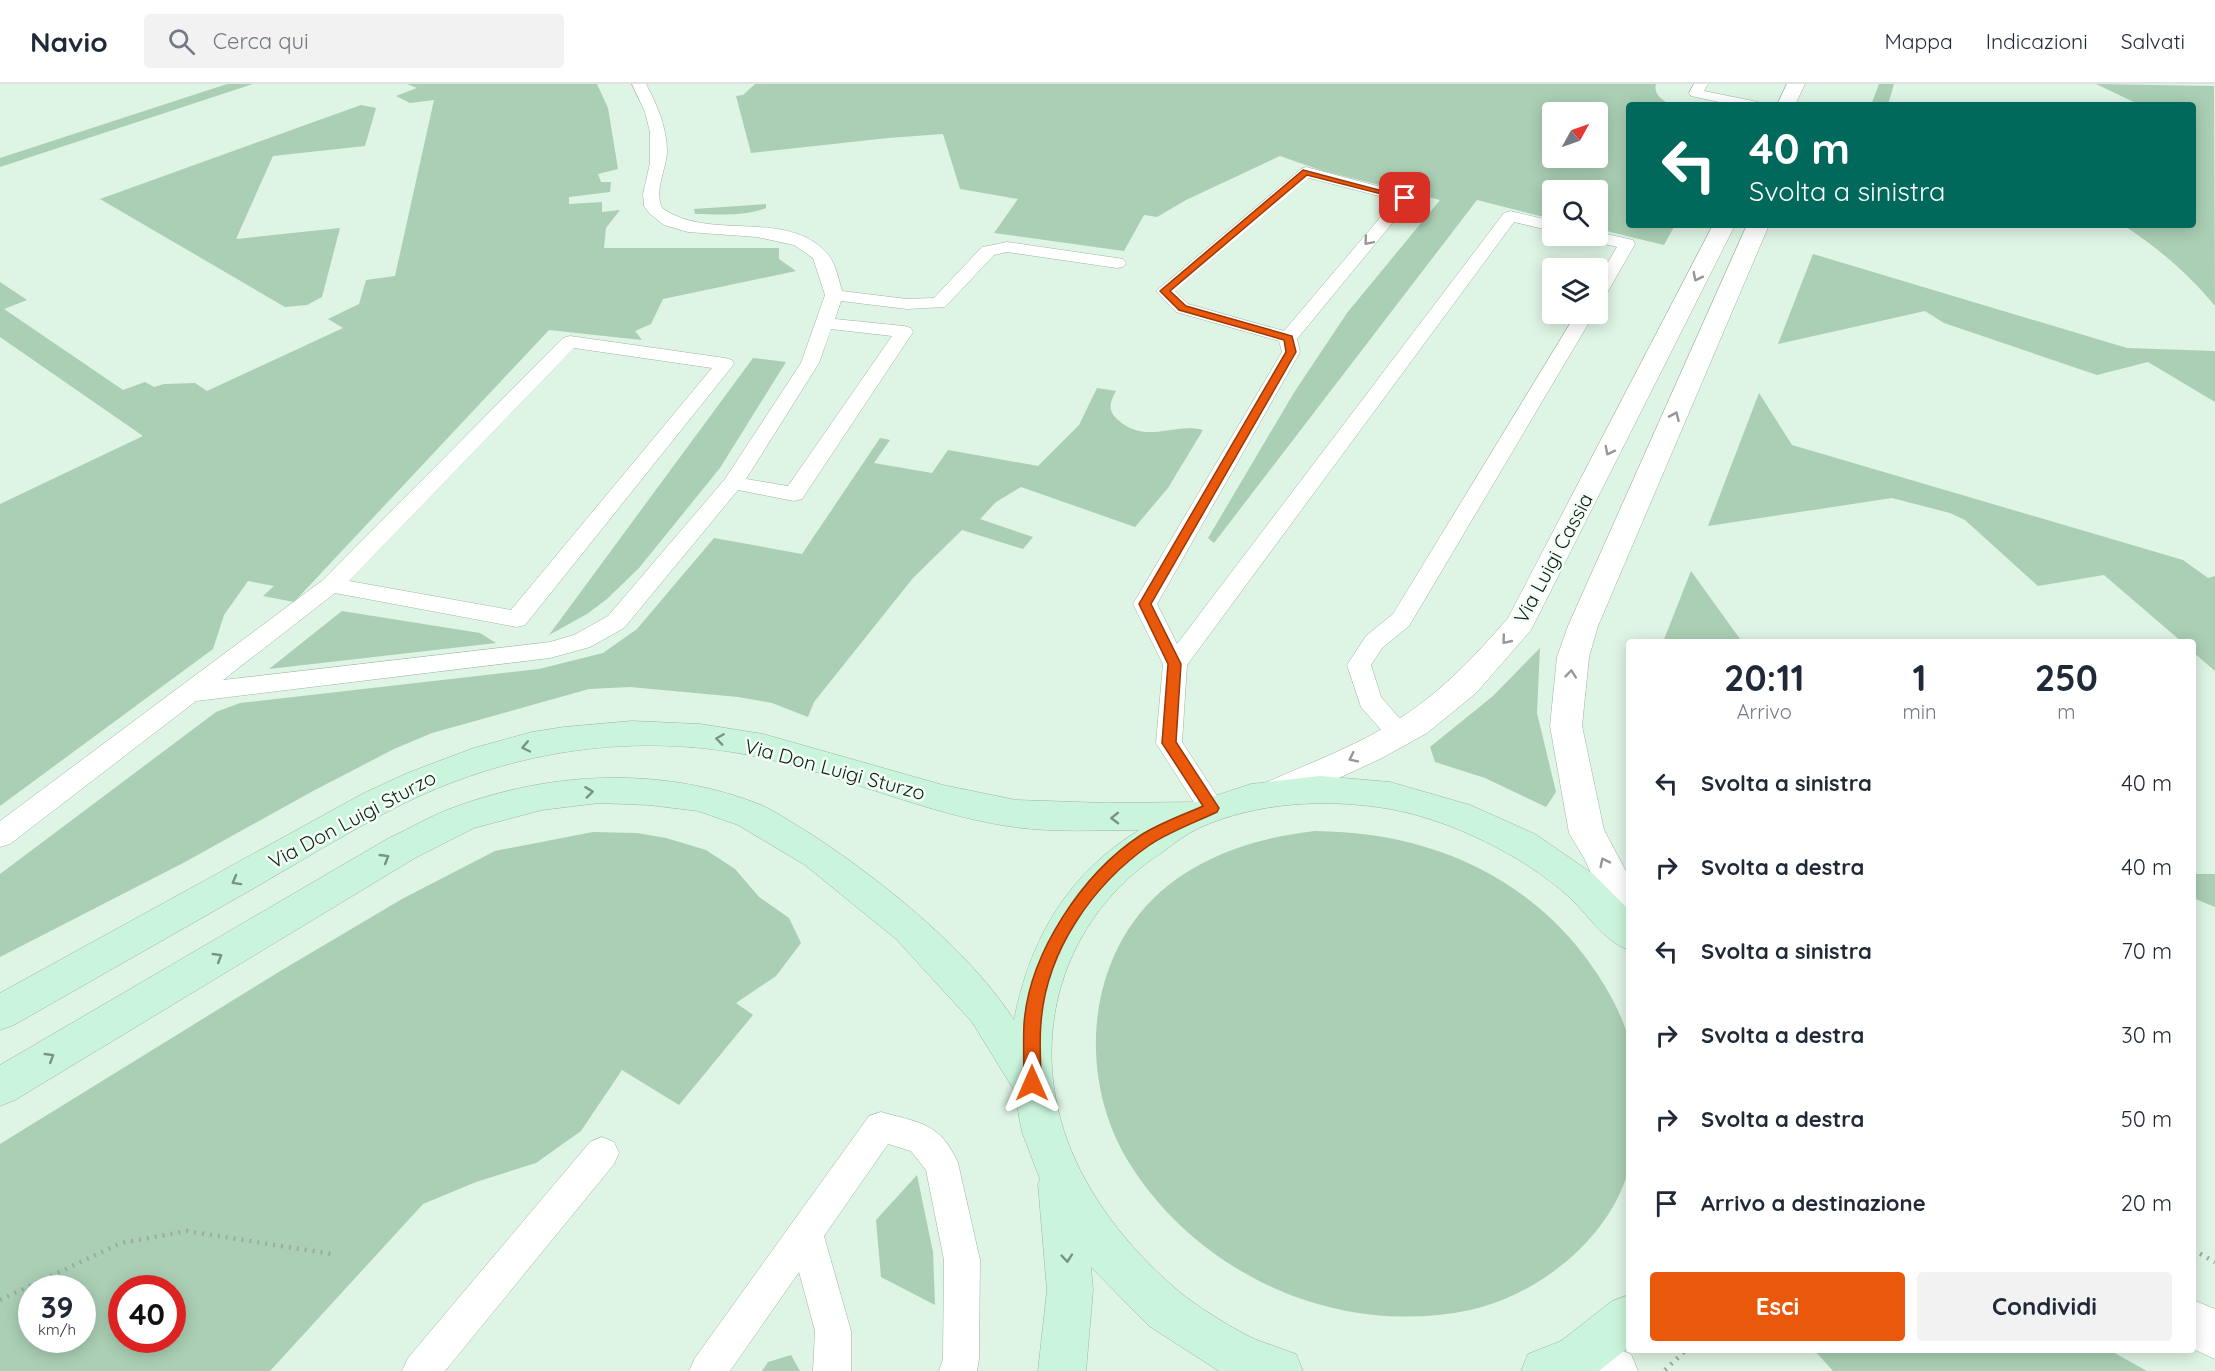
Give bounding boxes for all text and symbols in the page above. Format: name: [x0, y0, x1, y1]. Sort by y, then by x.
search box: [144, 14, 564, 68]
text: Navio: [30, 24, 108, 59]
icon: search: [165, 25, 198, 58]
text: Cerca qui: [213, 27, 309, 55]
text: Mappa: [1884, 28, 1953, 54]
text: Indicazioni: [1986, 28, 2088, 54]
text: Salvati: [2121, 28, 2185, 54]
north arrow: [1542, 102, 1608, 168]
map controls: [1542, 102, 1608, 324]
text: 40 m: [1749, 122, 1850, 175]
icon: left: [1650, 126, 1728, 204]
pin: [1379, 172, 1430, 223]
text: Svolta a sinistra: [1749, 174, 1945, 208]
button: search: [1542, 180, 1608, 246]
icon: arrive: [1388, 181, 1421, 214]
one-way arrow: [1364, 234, 1375, 245]
button: layers: [1542, 258, 1608, 324]
one-way arrow: [1693, 271, 1705, 282]
one-way arrow: [1668, 411, 1680, 422]
one-way arrow: [1604, 444, 1616, 455]
street label: Via Luigi Cassia: [1508, 489, 1598, 627]
one-way arrow: [1503, 634, 1514, 645]
text: 20:11: [1724, 655, 1804, 700]
text: 1: [1913, 655, 1927, 700]
text: 250: [2035, 655, 2098, 700]
one-way arrow: [1564, 670, 1577, 679]
text: Arrivo: [1737, 699, 1792, 724]
text: min: [1903, 699, 1937, 724]
text: m: [2057, 699, 2075, 724]
street label: Via Don Luigi Sturzo: [742, 733, 928, 805]
one-way arrow: [715, 734, 724, 746]
one-way arrow: [521, 739, 531, 752]
one-way arrow: [1348, 750, 1359, 762]
street label: Via Don Luigi Sturzo: [264, 764, 440, 874]
icon: left: [1650, 767, 1683, 800]
text: Svolta a sinistra: [1701, 769, 1872, 797]
text: 40 m: [2121, 769, 2172, 797]
one-way arrow: [584, 786, 593, 798]
one-way arrow: [1111, 811, 1120, 824]
icon: right: [1650, 851, 1683, 884]
one-way arrow: [379, 853, 389, 865]
text: Svolta a destra: [1701, 853, 1864, 881]
text: 40 m: [2121, 853, 2172, 881]
one-way arrow: [1599, 858, 1611, 869]
one-way arrow: [232, 873, 242, 885]
icon: left: [1650, 935, 1683, 968]
text: Svolta a sinistra: [1701, 937, 1872, 965]
text: 70 m: [2122, 937, 2172, 965]
one-way arrow: [212, 953, 222, 965]
icon: right: [1650, 1019, 1683, 1052]
text: Svolta a destra: [1701, 1021, 1864, 1049]
text: 30 m: [2121, 1021, 2172, 1049]
position arrow: [1000, 1051, 1064, 1115]
one-way arrow: [44, 1053, 54, 1065]
icon: right: [1650, 1103, 1683, 1136]
text: Svolta a destra: [1701, 1105, 1864, 1133]
text: 50 m: [2121, 1105, 2172, 1133]
icon: arrive: [1650, 1187, 1683, 1220]
text: Arrivo a destinazione: [1701, 1189, 1926, 1217]
text: 20 m: [2121, 1189, 2172, 1217]
one-way arrow: [1060, 1254, 1073, 1263]
button: Esci: [1650, 1272, 1905, 1341]
button: Condividi: [1917, 1272, 2172, 1341]
speed limit sign: 40: [108, 1275, 186, 1353]
text: 39: [40, 1288, 74, 1326]
text: km/h: [38, 1320, 76, 1339]

